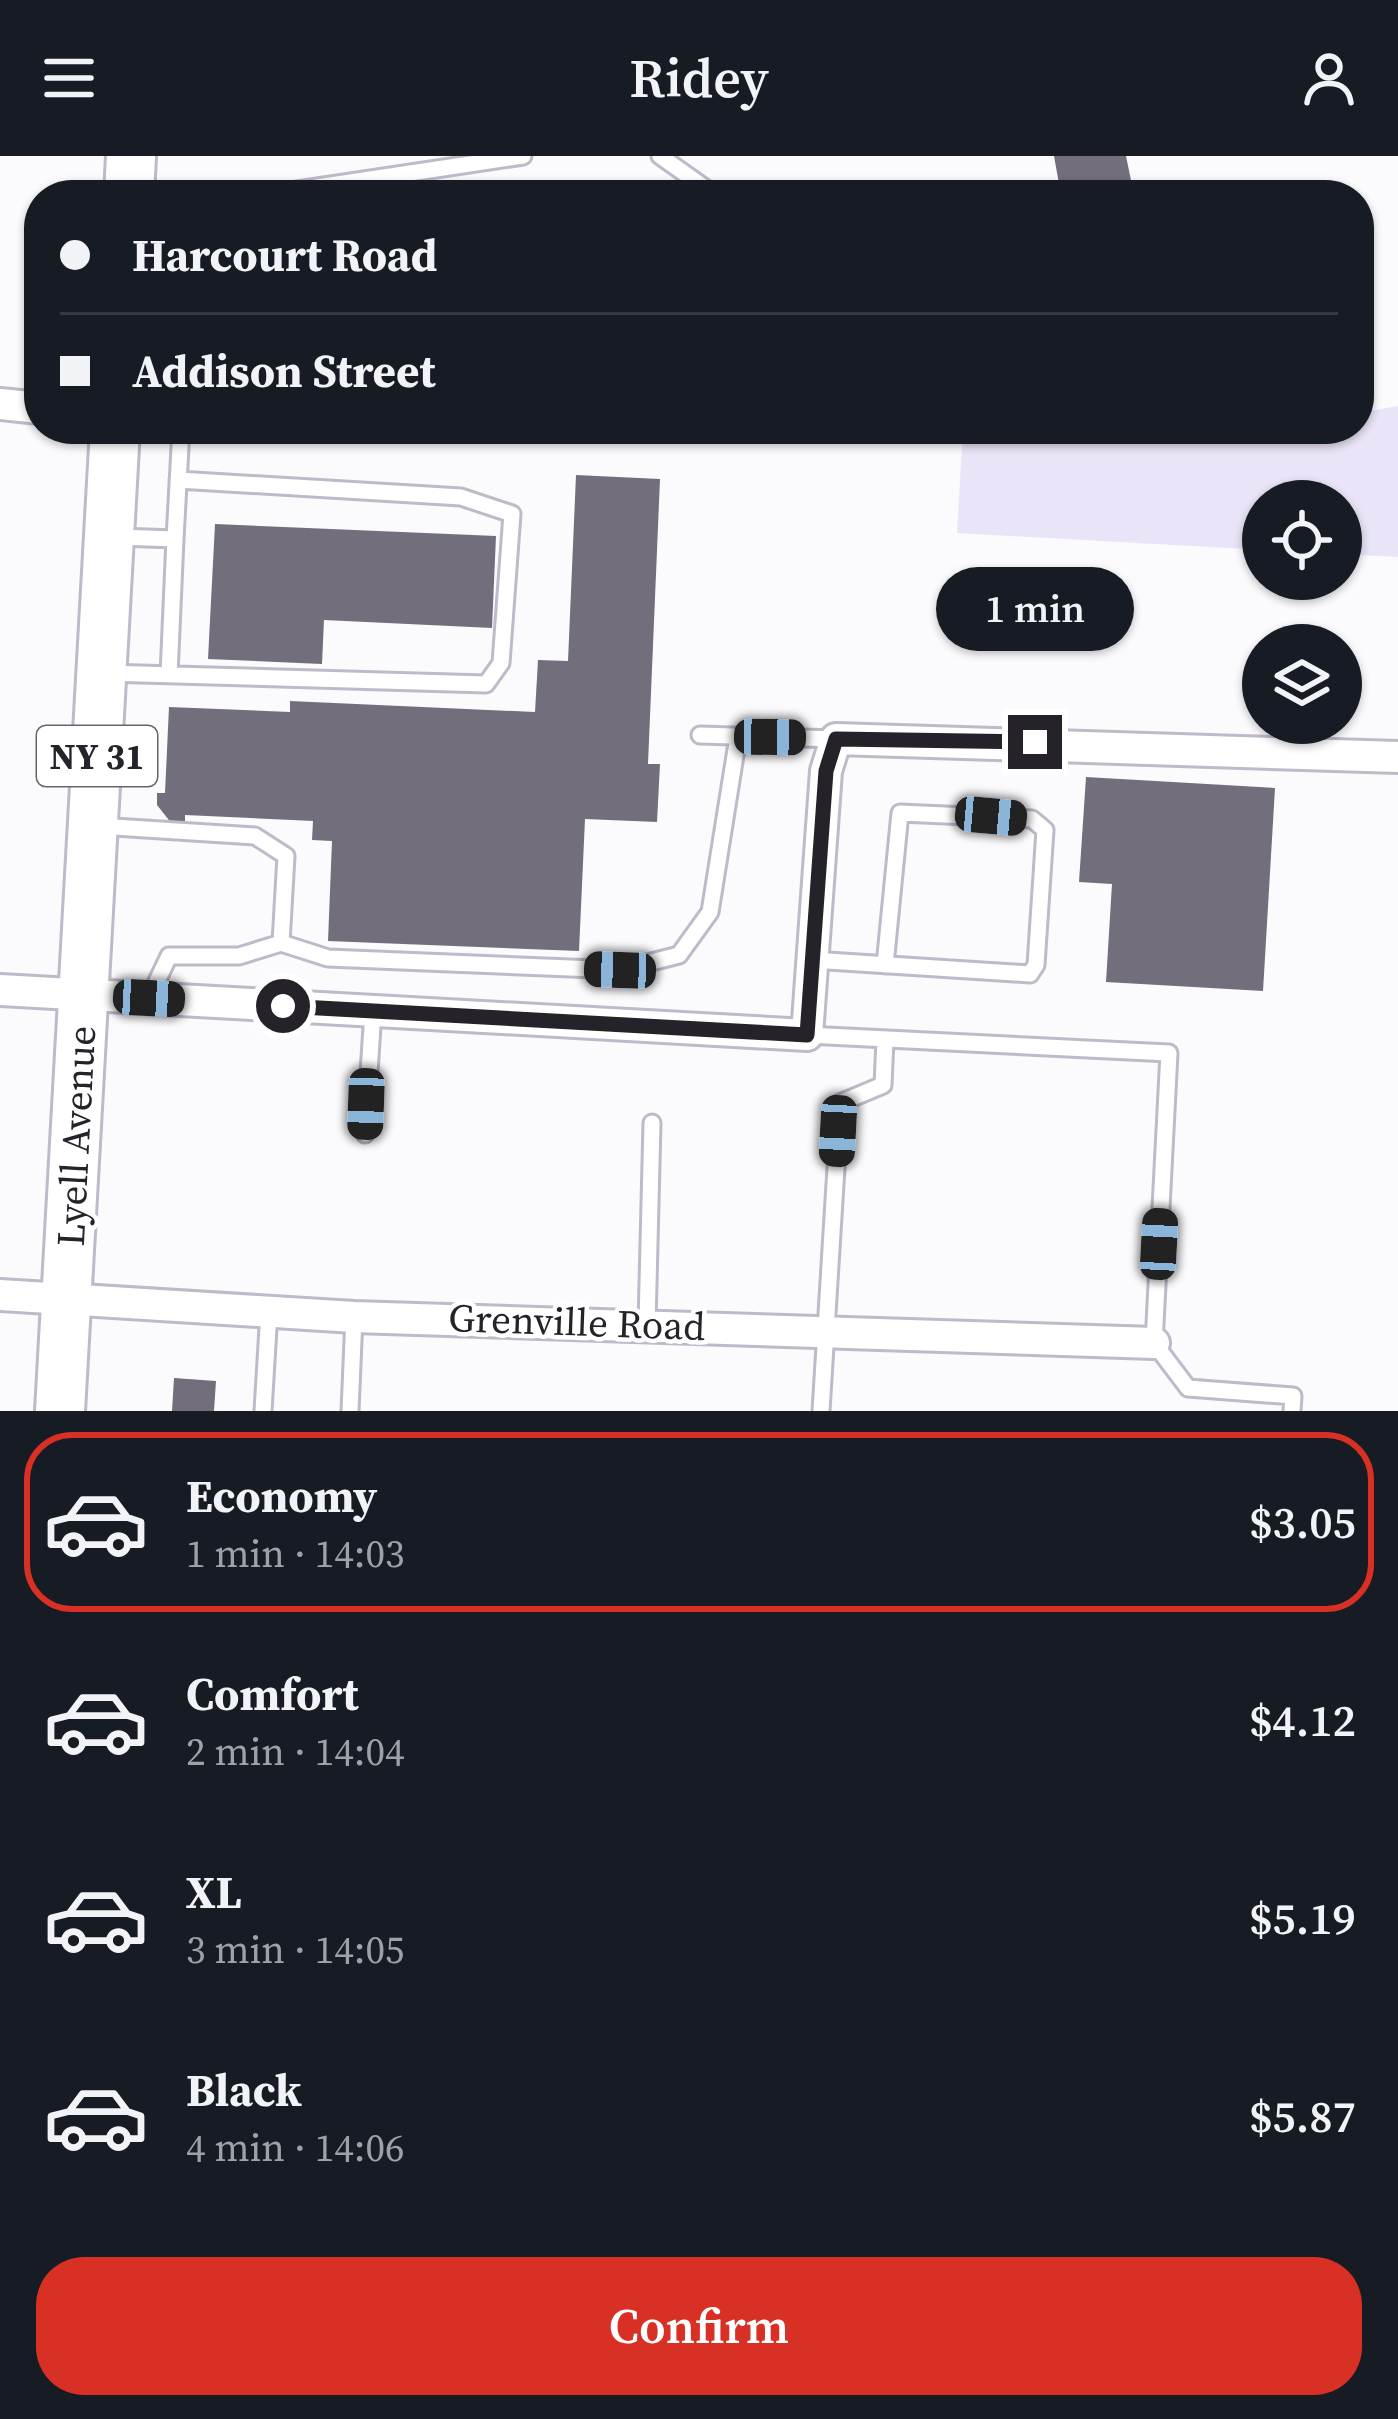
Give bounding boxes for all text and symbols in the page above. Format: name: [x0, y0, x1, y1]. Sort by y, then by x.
text: Ridey: [629, 41, 769, 115]
icon: menu: [36, 45, 102, 111]
icon: person: [1296, 45, 1362, 111]
text: Harcourt Road: [132, 224, 438, 286]
text: Addison Street: [132, 340, 436, 402]
map controls: [1242, 480, 1362, 744]
button: locate: [1242, 480, 1362, 600]
callout: 1 min: [936, 568, 1134, 652]
text: 1 min: [985, 582, 1085, 635]
button: layers: [1242, 624, 1362, 744]
route end: [1008, 715, 1062, 769]
car: [734, 718, 806, 756]
road number: NY 31: [37, 726, 157, 786]
car: [954, 795, 1028, 837]
car: [583, 951, 657, 989]
car: [112, 978, 186, 1018]
route start: [256, 979, 310, 1033]
street label: Lyell Avenue: [44, 1024, 108, 1248]
car: [347, 1067, 385, 1141]
car: [818, 1094, 858, 1168]
car: [1139, 1207, 1179, 1281]
street label: Grenville Road: [448, 1291, 706, 1353]
text: Economy: [186, 1465, 377, 1527]
icon: car: [42, 1468, 150, 1576]
text: $3.05: [1249, 1491, 1356, 1553]
text: 1 min · 14:03: [186, 1527, 405, 1580]
text: Comfort: [186, 1663, 359, 1725]
icon: car: [42, 1666, 150, 1774]
text: $4.12: [1249, 1689, 1356, 1751]
text: 2 min · 14:04: [186, 1725, 405, 1778]
text: XL: [186, 1861, 242, 1923]
icon: car: [42, 1864, 150, 1972]
text: $5.19: [1249, 1887, 1356, 1949]
text: 3 min · 14:05: [186, 1923, 405, 1976]
text: Black: [186, 2059, 302, 2121]
icon: car: [42, 2062, 150, 2170]
text: $5.87: [1249, 2085, 1356, 2147]
text: 4 min · 14:06: [186, 2121, 405, 2174]
button: Confirm: [36, 2257, 1362, 2395]

